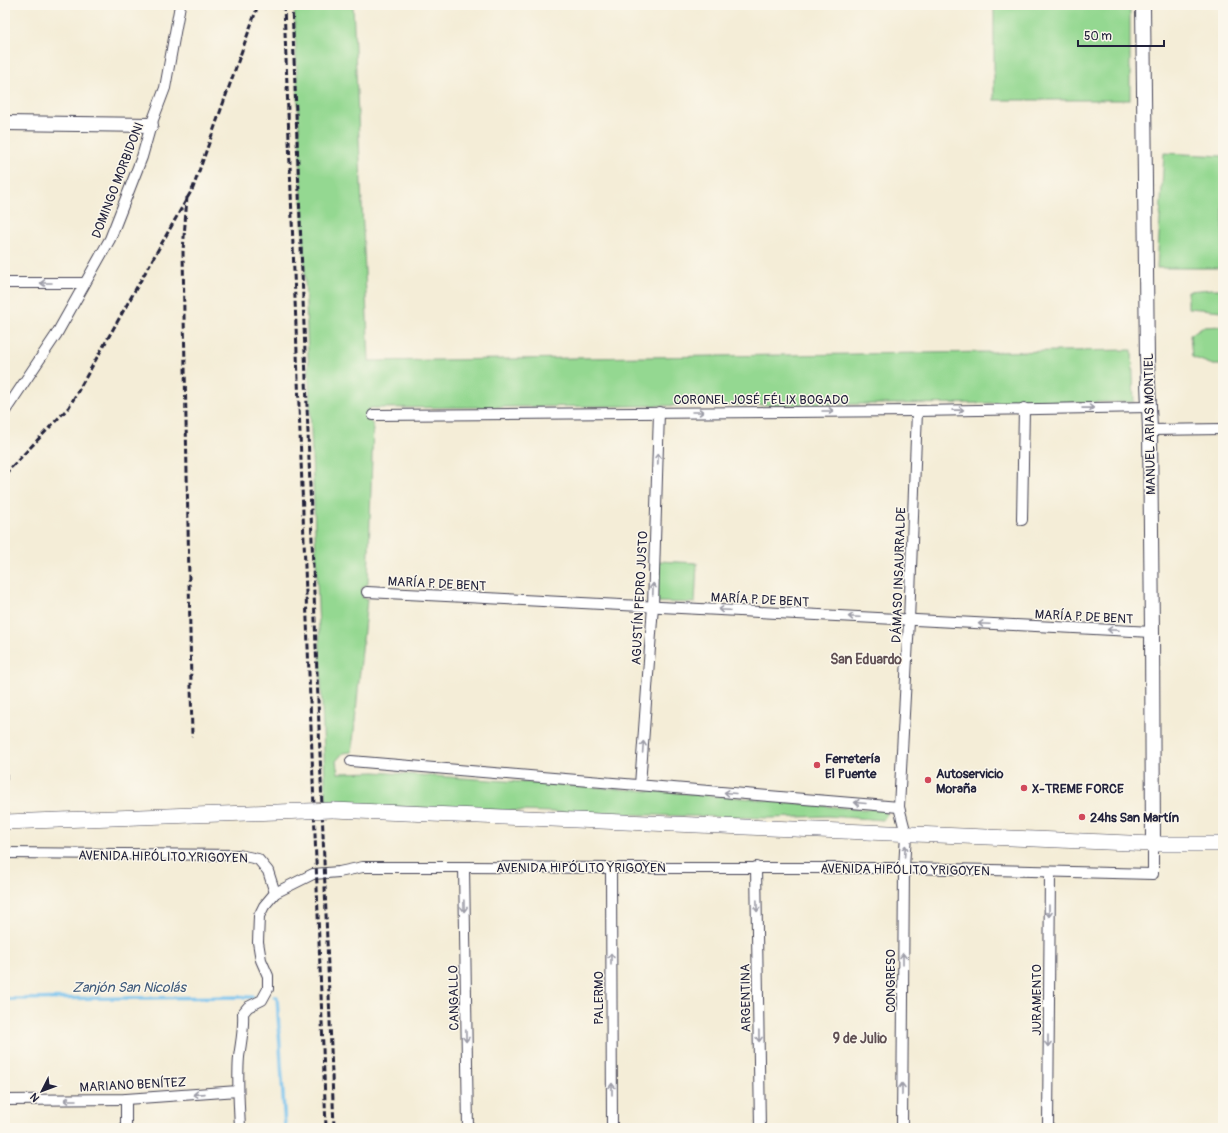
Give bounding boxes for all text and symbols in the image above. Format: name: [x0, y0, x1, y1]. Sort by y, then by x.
scale bar: [1078, 22, 1164, 48]
text: 50 m: [1084, 29, 1112, 44]
street label: DOMINGO MORBIDONI: [88, 120, 147, 241]
one-way arrow: [40, 279, 53, 287]
street label: MANUEL ARIAS MONTIEL: [1141, 353, 1159, 495]
street label: CORONEL JOSÉ FÉLIX BOGADO: [674, 392, 848, 408]
one-way arrow: [1081, 404, 1094, 411]
one-way arrow: [951, 406, 964, 414]
one-way arrow: [821, 407, 834, 415]
one-way arrow: [691, 408, 704, 416]
one-way arrow: [654, 453, 661, 466]
street label: DÁMASO INSAURRALDE: [889, 506, 909, 643]
street label: AGUSTÍN PEDRO JUSTO: [628, 531, 652, 666]
street label: MARÍA P. DE BENT: [387, 573, 487, 595]
one-way arrow: [650, 583, 657, 596]
street label: MARÍA P. DE BENT: [710, 589, 810, 611]
street label: MARÍA P. DE BENT: [1034, 606, 1134, 628]
one-way arrow: [718, 607, 731, 614]
one-way arrow: [848, 614, 861, 621]
one-way arrow: [978, 620, 991, 628]
one-way arrow: [1107, 627, 1120, 634]
district label: San Eduardo: [830, 651, 902, 668]
one-way arrow: [639, 741, 646, 754]
place label: Ferretería El Puente: [825, 751, 880, 782]
marker: Ferretería El Puente: [812, 760, 822, 770]
place label: Autoservicio Moraña: [936, 766, 1004, 797]
marker: Autoservicio Moraña: [923, 775, 933, 785]
place label: X-TREME FORCE: [1032, 781, 1124, 797]
marker: X-TREME FORCE: [1019, 783, 1029, 793]
one-way arrow: [724, 789, 737, 796]
one-way arrow: [854, 800, 867, 807]
place label: 24hs San Martín: [1090, 810, 1180, 826]
marker: 24hs San Martín: [1077, 812, 1087, 822]
one-way arrow: [901, 845, 908, 858]
street label: AVENIDA HIPÓLITO YRIGOYEN: [78, 848, 248, 866]
street label: AVENIDA HIPÓLITO YRIGOYEN: [496, 860, 666, 876]
street label: AVENIDA HIPÓLITO YRIGOYEN: [820, 861, 990, 879]
one-way arrow: [461, 899, 468, 912]
one-way arrow: [753, 899, 761, 912]
one-way arrow: [1045, 904, 1053, 917]
street label: CONGRESO: [883, 949, 899, 1013]
one-way arrow: [607, 953, 615, 966]
one-way arrow: [899, 953, 907, 966]
street label: ARGENTINA: [737, 963, 755, 1032]
street label: JURAMENTO: [1029, 964, 1045, 1036]
street label: CANGALLO: [445, 965, 463, 1031]
street label: PALERMO: [591, 971, 607, 1025]
water label: Zanjón San Nicolás: [72, 979, 187, 996]
one-way arrow: [462, 1029, 470, 1042]
one-way arrow: [755, 1029, 763, 1042]
district label: 9 de Julio: [833, 1030, 888, 1047]
one-way arrow: [1044, 1034, 1052, 1047]
north arrow: [22, 1071, 62, 1111]
street label: MARIANO BENÍTEZ: [79, 1074, 187, 1096]
one-way arrow: [608, 1083, 616, 1096]
one-way arrow: [898, 1083, 906, 1096]
text: N: [27, 1090, 42, 1104]
one-way arrow: [193, 1090, 206, 1097]
one-way arrow: [64, 1096, 77, 1104]

